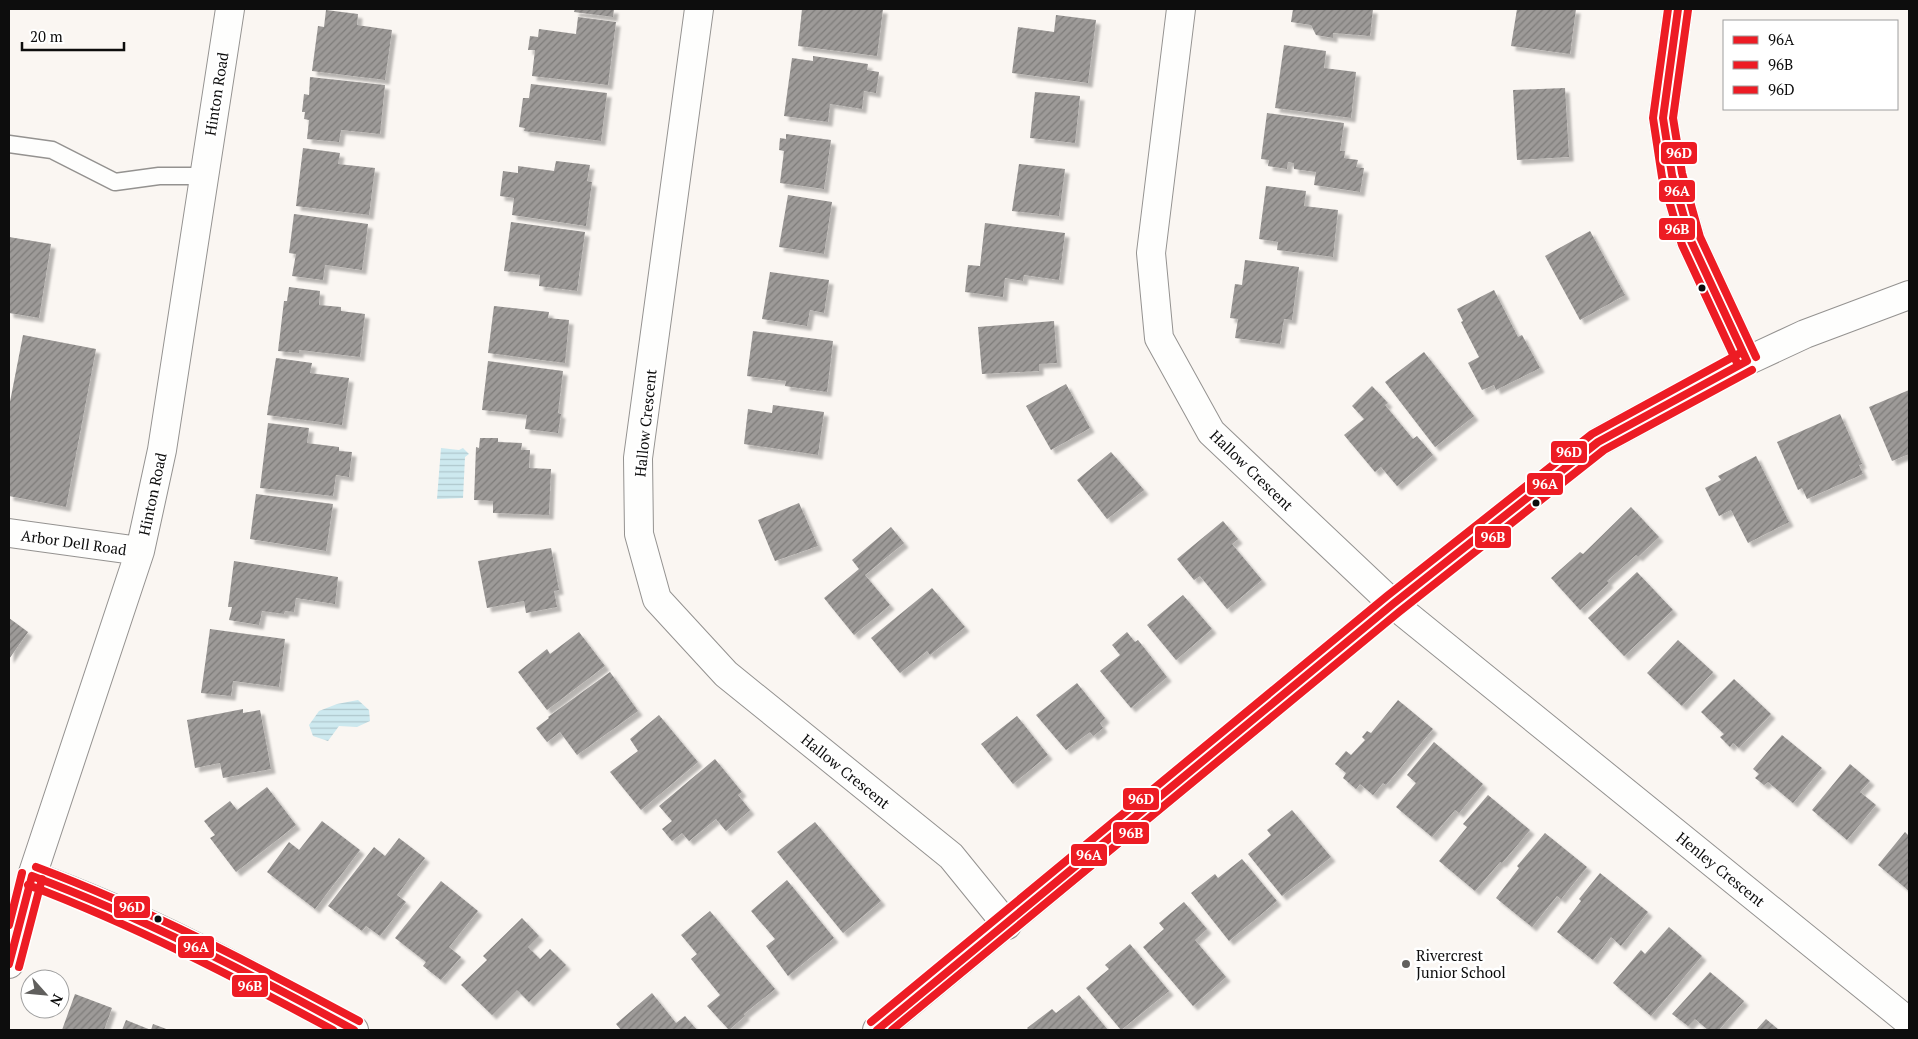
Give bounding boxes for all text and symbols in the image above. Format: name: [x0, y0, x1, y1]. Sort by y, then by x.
scale bar: [22, 20, 125, 52]
legend: [1723, 20, 1898, 110]
text: 20 m: [30, 26, 63, 46]
text: 96A: [1768, 29, 1795, 49]
street label: Hinton Road: [200, 51, 232, 137]
text: 96B: [1768, 54, 1793, 74]
text: 96D: [1768, 79, 1795, 99]
line badge: 96D: [1660, 141, 1698, 165]
text: 96D: [1666, 143, 1692, 162]
line badge: 96A: [1658, 179, 1696, 203]
text: 96A: [1664, 181, 1691, 200]
line badge: 96B: [1658, 217, 1696, 241]
text: 96B: [1665, 219, 1689, 238]
unlabelled marker: [1697, 283, 1707, 293]
street label: Hallow Crescent: [629, 368, 661, 478]
street label: Hallow Crescent: [1206, 425, 1298, 515]
line badge: 96D: [1550, 440, 1588, 464]
text: 96D: [1556, 442, 1582, 461]
street label: Hinton Road: [133, 451, 171, 537]
line badge: 96A: [1526, 472, 1564, 496]
text: 96A: [1532, 474, 1559, 493]
unlabelled marker: [1531, 498, 1541, 508]
street label: Arbor Dell Road: [20, 525, 128, 559]
line badge: 96B: [1474, 525, 1512, 549]
text: 96B: [1481, 527, 1505, 546]
street label: Hallow Crescent: [798, 729, 895, 813]
line badge: 96D: [1122, 787, 1160, 811]
text: 96D: [1128, 789, 1154, 808]
line badge: 96B: [1112, 821, 1150, 845]
text: 96B: [1119, 823, 1143, 842]
street label: Henley Crescent: [1673, 827, 1770, 911]
line badge: 96A: [1070, 843, 1108, 867]
text: 96A: [1076, 845, 1103, 864]
line badge: 96D: [113, 895, 151, 919]
text: 96D: [119, 897, 145, 916]
unlabelled marker: [153, 914, 163, 924]
line badge: 96A: [177, 935, 215, 959]
text: 96A: [183, 937, 210, 956]
place label: Rivercrest Junior School: [1416, 945, 1506, 982]
marker: Rivercrest Junior School: [1400, 958, 1412, 970]
north arrow: [20, 969, 70, 1019]
line badge: 96B: [231, 974, 269, 998]
text: 96B: [238, 976, 262, 995]
text: N: [46, 991, 68, 1010]

